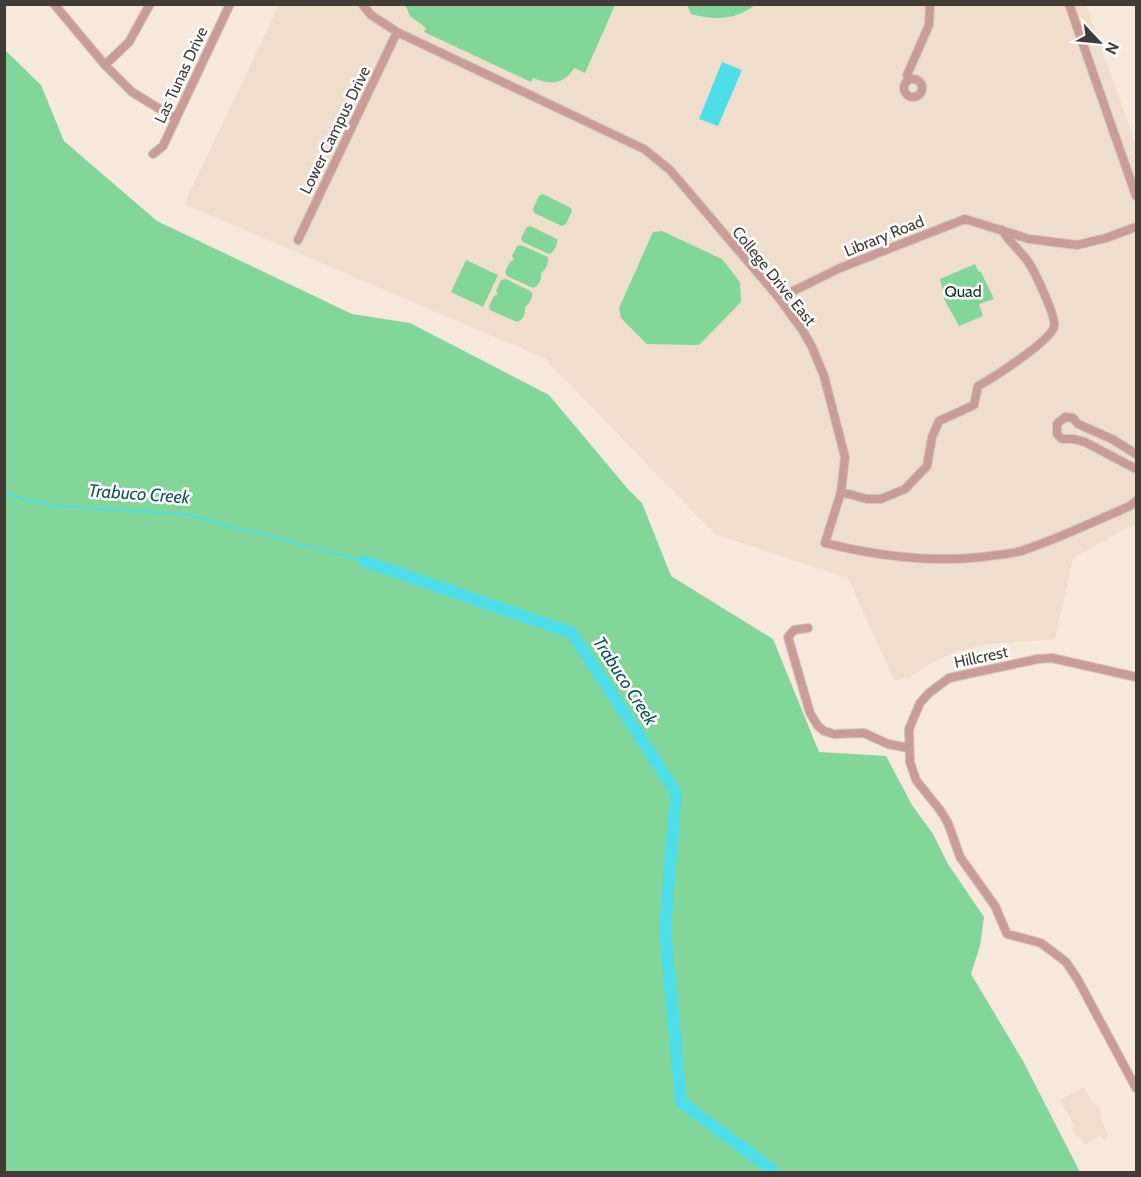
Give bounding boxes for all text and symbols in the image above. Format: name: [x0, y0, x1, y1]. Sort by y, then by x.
north arrow: [1069, 12, 1129, 72]
street label: Las Tunas Drive: [150, 24, 212, 126]
text: N: [1101, 39, 1123, 58]
street label: Lower Campus Drive: [296, 63, 374, 197]
street label: Library Road: [841, 211, 927, 261]
street label: College Drive East: [728, 223, 820, 330]
park label: Quad: [944, 282, 982, 301]
water label: Trabuco Creek: [88, 479, 192, 509]
water label: Trabuco Creek: [588, 632, 663, 731]
street label: Hillcrest: [952, 642, 1010, 672]

